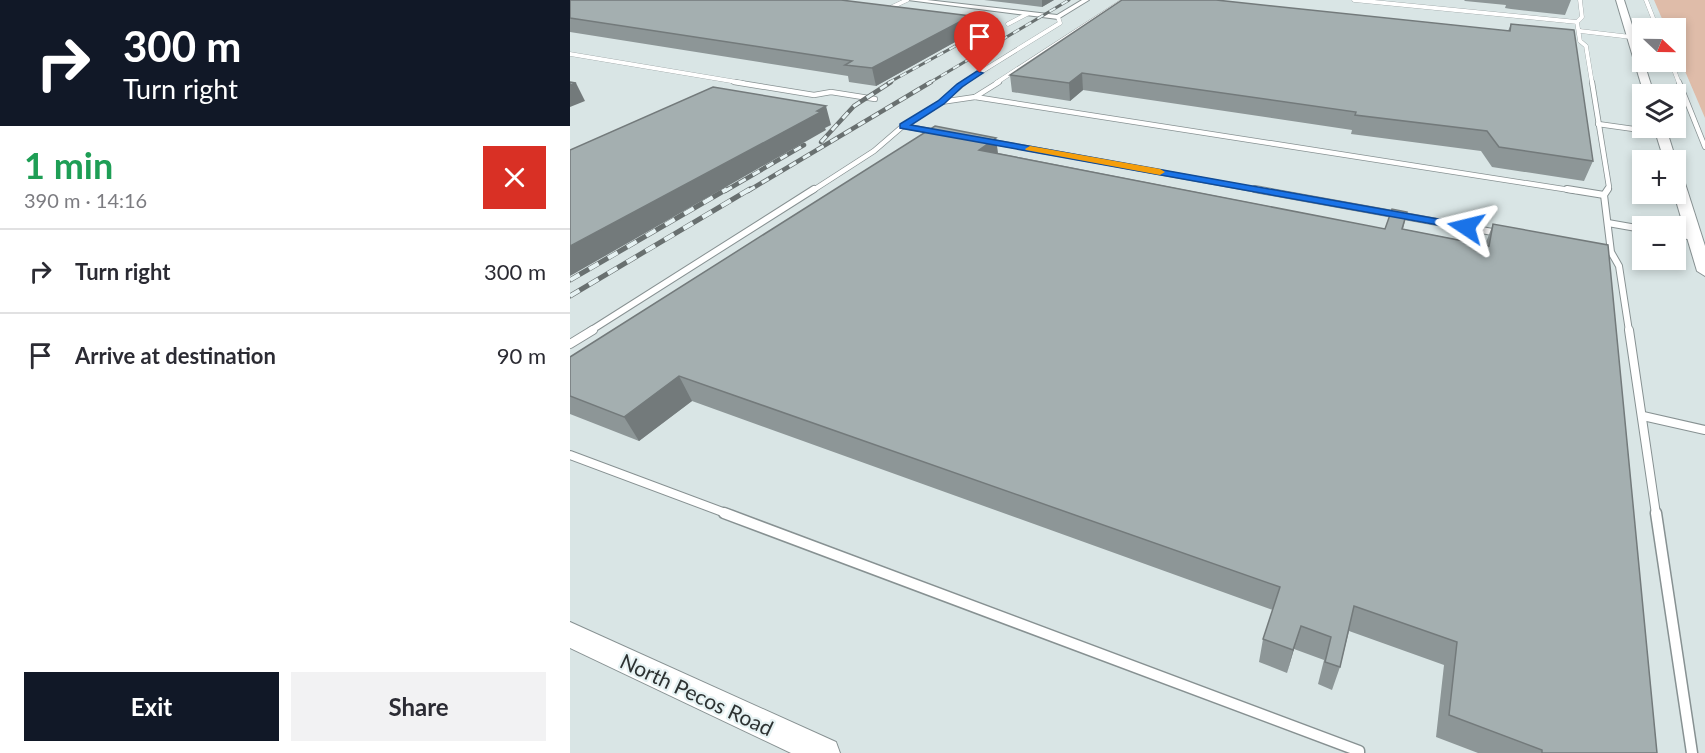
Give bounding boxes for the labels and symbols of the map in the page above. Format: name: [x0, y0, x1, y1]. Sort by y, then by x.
pin: [954, 11, 1005, 73]
north arrow: [1632, 18, 1686, 72]
position arrow: [1434, 195, 1498, 259]
street label: North Pecos Road: [617, 648, 777, 740]

